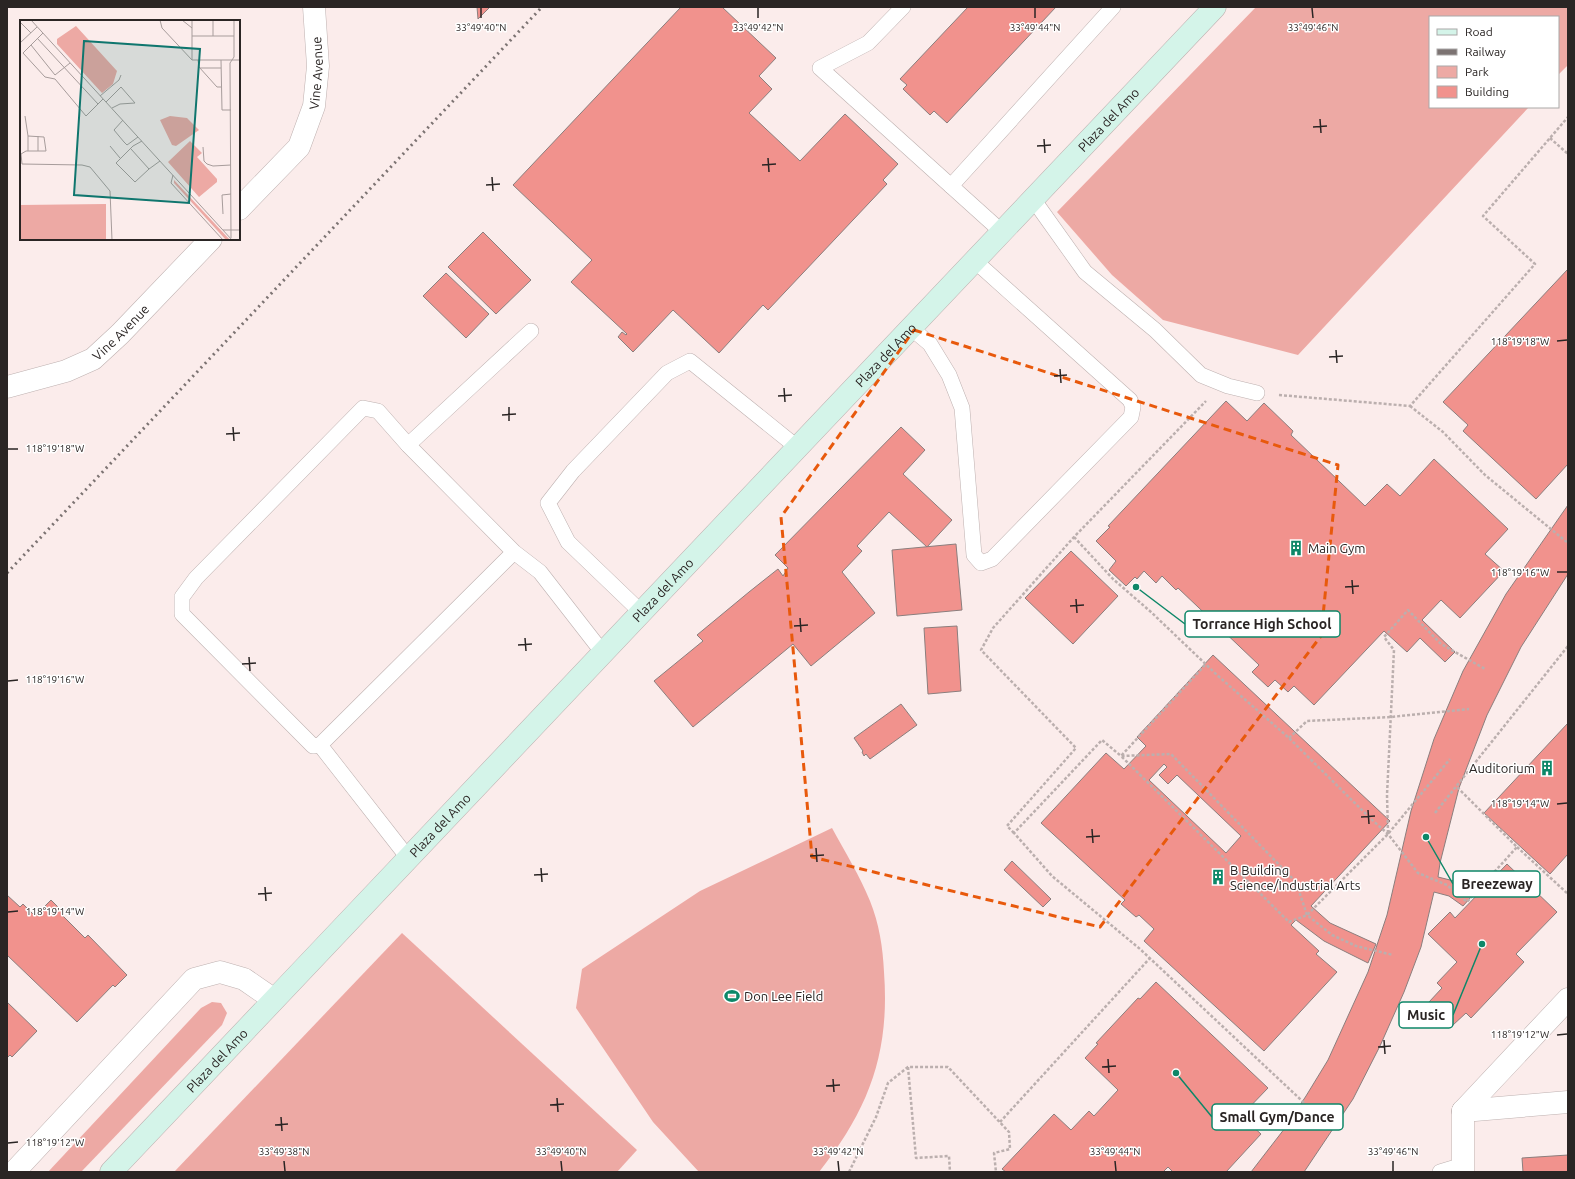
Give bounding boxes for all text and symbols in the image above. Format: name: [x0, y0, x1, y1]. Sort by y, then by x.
legend: [1429, 16, 1559, 108]
inset map: [20, 20, 240, 240]
text: 33°49'40"N: [456, 22, 506, 33]
text: 33°49'42"N: [733, 22, 783, 33]
text: 33°49'44"N: [1010, 22, 1060, 33]
text: 33°49'46"N: [1288, 22, 1338, 33]
text: Road: [1465, 25, 1493, 38]
street label: Vine Avenue: [307, 36, 325, 110]
text: Railway: [1465, 45, 1506, 58]
text: Park: [1465, 65, 1489, 78]
street label: Plaza del Amo: [1075, 85, 1142, 154]
text: Building: [1465, 85, 1509, 98]
street label: Vine Avenue: [89, 302, 151, 363]
street label: Plaza del Amo: [852, 320, 919, 389]
text: 118°19'18"W: [1491, 336, 1549, 347]
text: 118°19'18"W: [26, 443, 84, 454]
building icon: Main Gym: [1287, 539, 1305, 557]
place label: Main Gym: [1308, 541, 1366, 555]
street label: Plaza del Amo: [629, 555, 696, 624]
text: 118°19'16"W: [1491, 567, 1549, 578]
callout: Torrance High School: [1185, 611, 1340, 637]
text: Torrance High School: [1193, 616, 1331, 632]
text: 118°19'16"W: [26, 674, 84, 685]
building icon: Auditorium: [1538, 759, 1556, 777]
place label: Auditorium: [1469, 761, 1535, 775]
street label: Plaza del Amo: [406, 790, 473, 860]
text: 118°19'14"W: [1491, 798, 1549, 809]
place label: B Building Science/Industrial Arts: [1230, 863, 1361, 892]
building icon: B Building Science/Industrial Arts: [1209, 868, 1227, 886]
callout: Breezeway: [1453, 871, 1540, 897]
text: Breezeway: [1461, 876, 1533, 892]
text: 118°19'14"W: [26, 906, 84, 917]
sports icon: Don Lee Field: [723, 987, 741, 1005]
place label: Don Lee Field: [744, 989, 823, 1003]
callout: Music: [1399, 1002, 1453, 1028]
text: Music: [1407, 1007, 1445, 1023]
street label: Plaza del Amo: [184, 1026, 250, 1095]
text: 118°19'12"W: [1491, 1029, 1549, 1040]
callout: Small Gym/Dance: [1212, 1104, 1343, 1130]
text: Small Gym/Dance: [1219, 1109, 1335, 1125]
text: 118°19'12"W: [26, 1137, 84, 1148]
text: 33°49'38"N: [259, 1146, 309, 1157]
text: 33°49'40"N: [536, 1146, 586, 1157]
text: 33°49'42"N: [813, 1146, 863, 1157]
text: 33°49'44"N: [1090, 1146, 1140, 1157]
text: 33°49'46"N: [1368, 1146, 1418, 1157]

